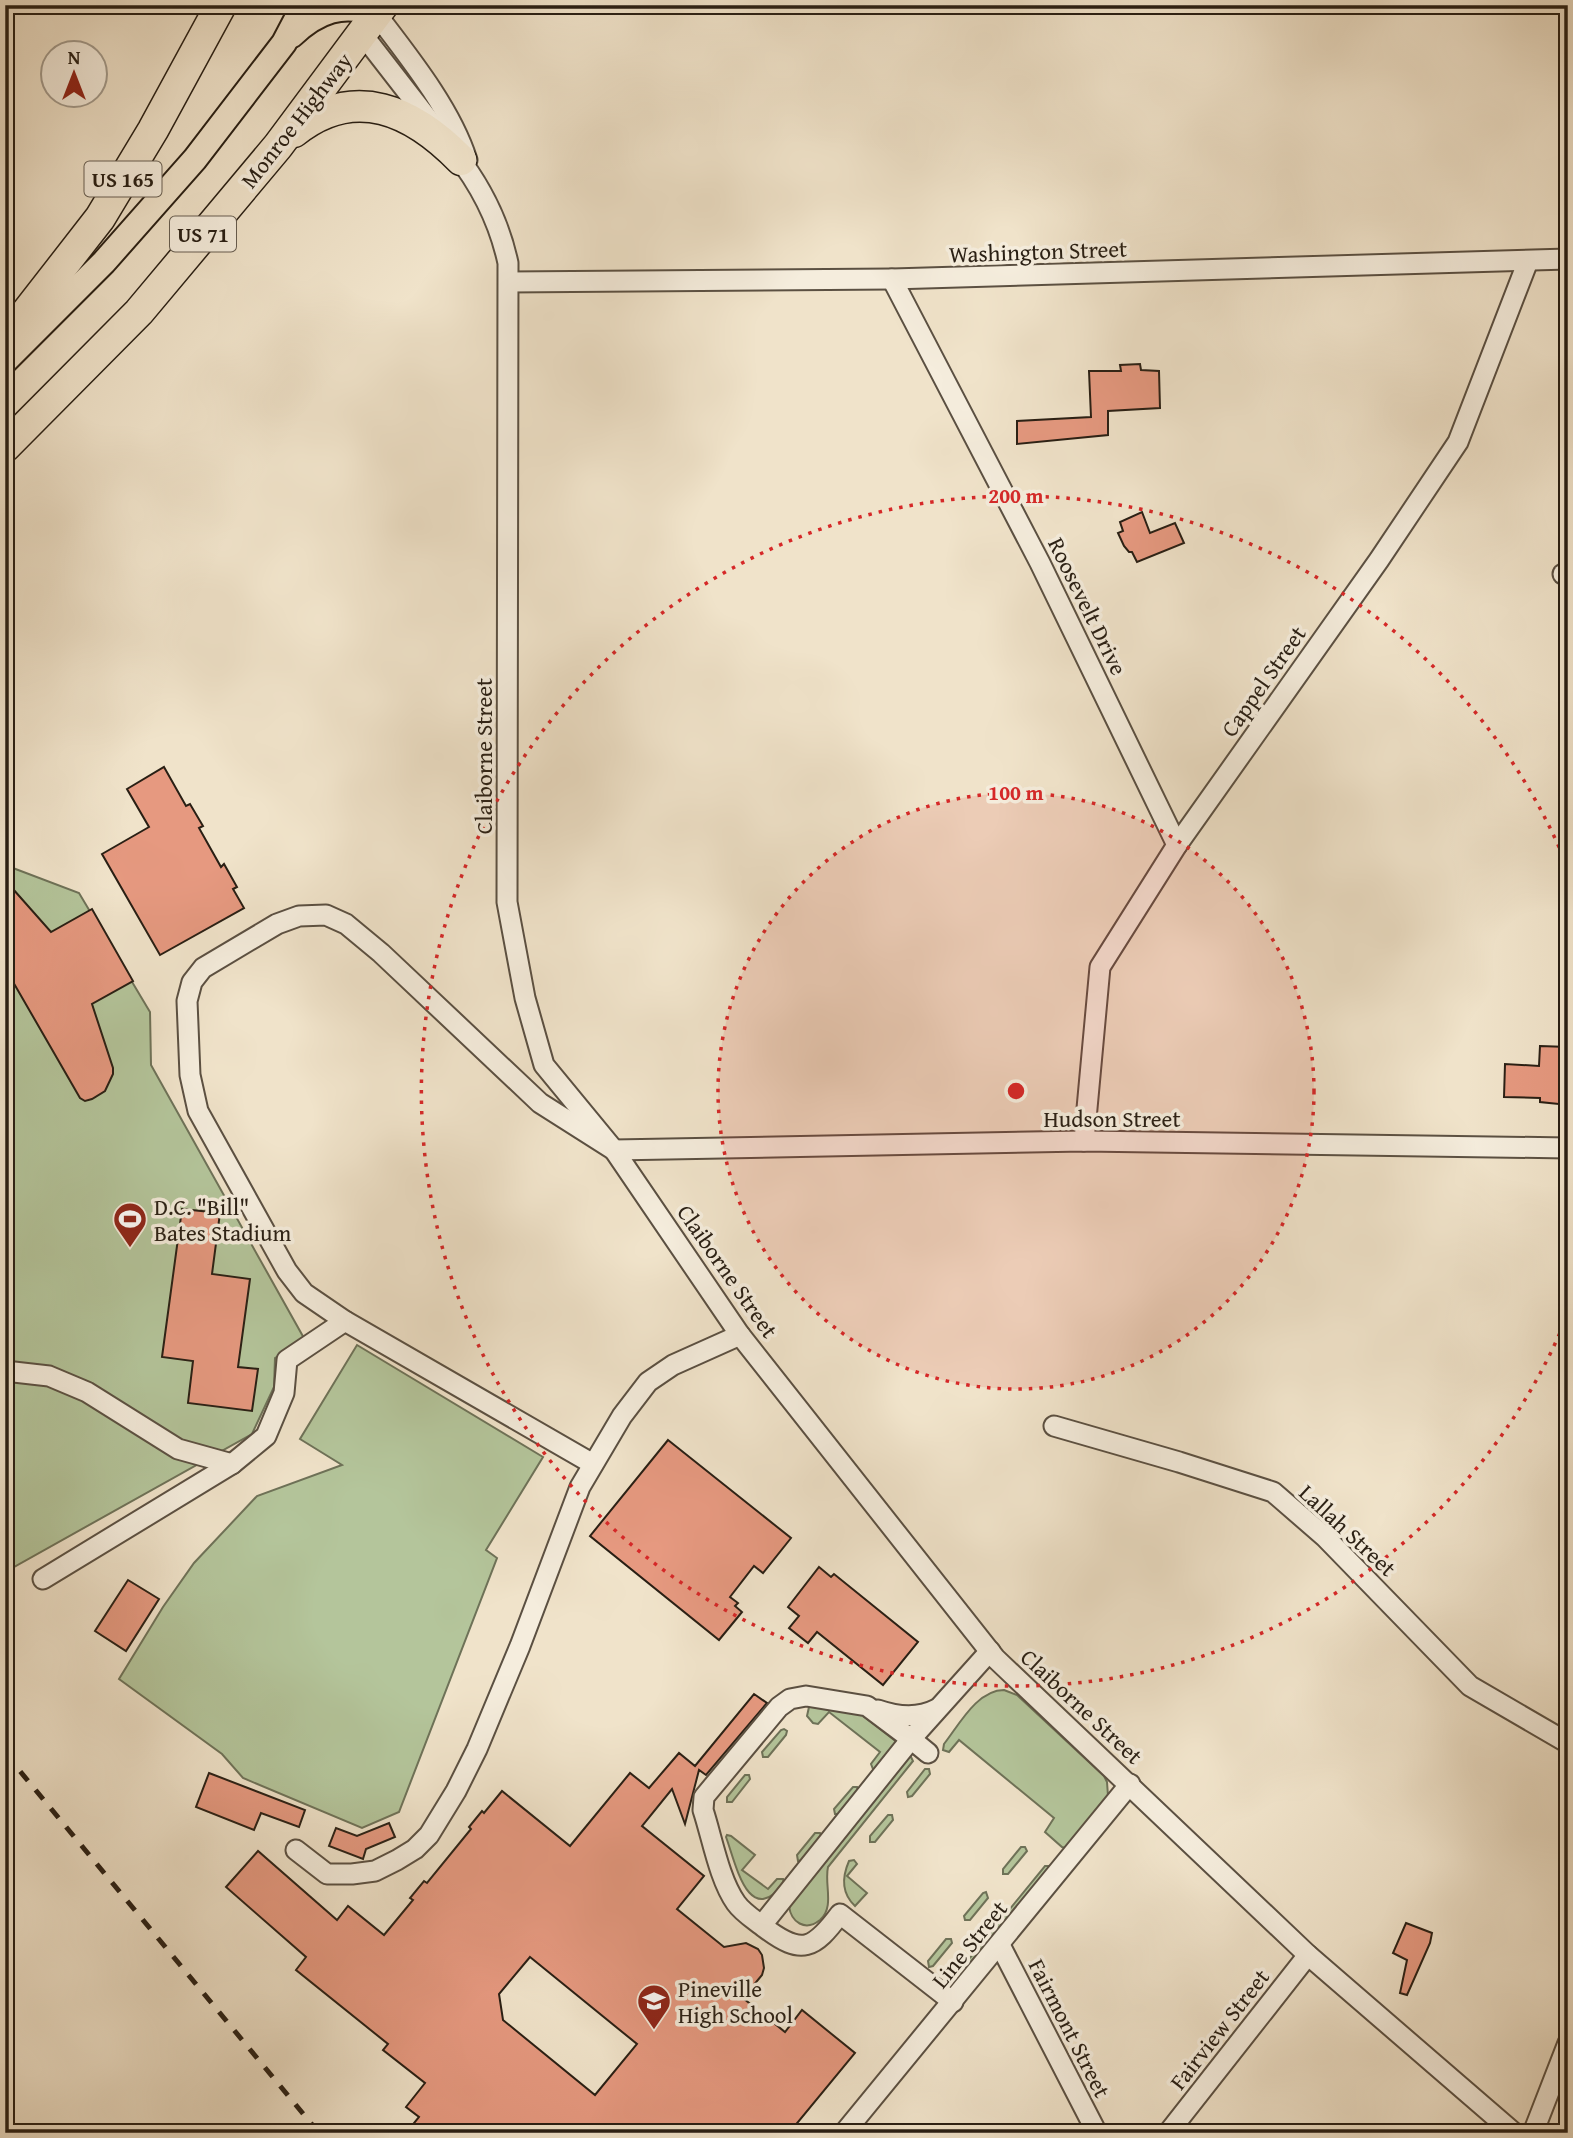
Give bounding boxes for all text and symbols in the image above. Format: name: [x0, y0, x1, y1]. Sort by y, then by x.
north arrow: [38, 38, 108, 108]
text: N: [68, 43, 81, 71]
street label: Monroe Highway: [232, 45, 360, 195]
road number: US 165: [85, 162, 162, 196]
road number: US 71: [170, 216, 236, 252]
street label: Washington Street: [948, 231, 1128, 271]
text: 200 m: [988, 480, 1044, 511]
street label: Roosevelt Drive: [1040, 532, 1136, 680]
street label: Cappel Street: [1213, 619, 1313, 743]
street label: Claiborne Street: [467, 678, 500, 834]
text: 100 m: [988, 777, 1044, 808]
centre of rings: [1004, 1079, 1028, 1103]
street label: Hudson Street: [1043, 1102, 1181, 1135]
place label: D.C. "Bill" Bates Stadium: [154, 1190, 291, 1249]
street label: Claiborne Street: [670, 1197, 786, 1345]
sports icon: D.C. "Bill" Bates Stadium: [111, 1200, 149, 1249]
street label: Lallah Street: [1292, 1476, 1404, 1584]
street label: Claiborne Street: [1014, 1641, 1150, 1771]
street label: Line Street: [923, 1893, 1015, 1995]
street label: Fairmont Street: [1021, 1953, 1119, 2103]
street label: Fairview Street: [1161, 1962, 1277, 2096]
place label: Pineville High School: [678, 1972, 793, 2031]
school or university icon: Pineville High School: [635, 1982, 673, 2031]

